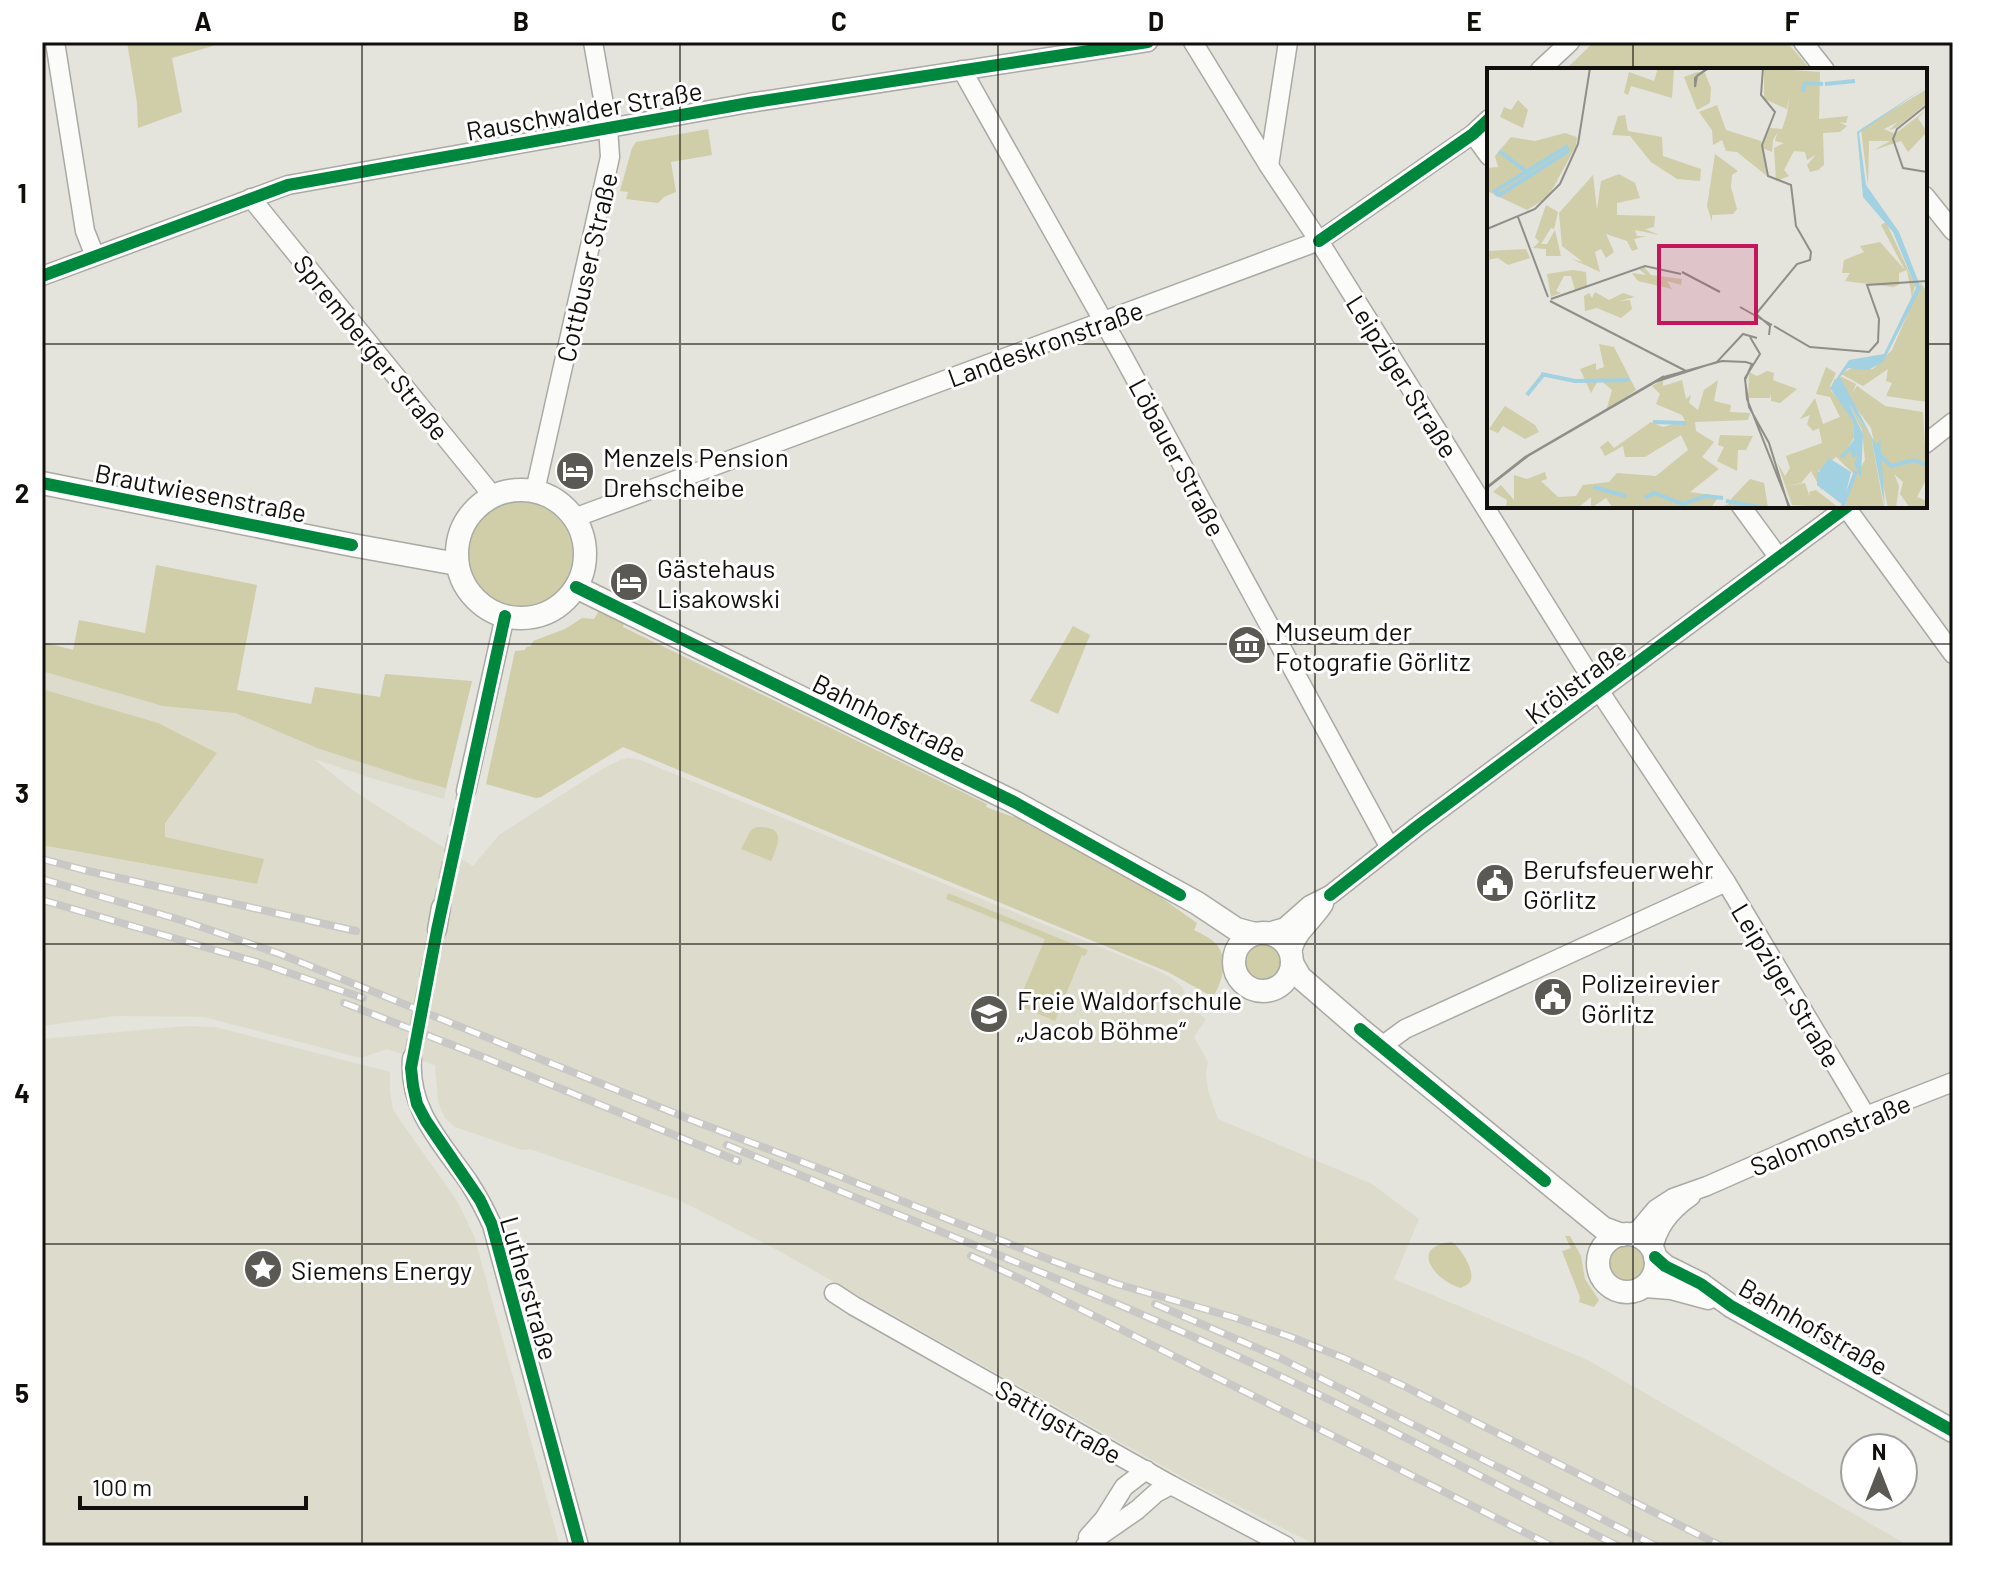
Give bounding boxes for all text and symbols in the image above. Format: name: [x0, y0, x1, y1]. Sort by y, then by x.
text: A: [194, 5, 212, 36]
text: B: [513, 5, 529, 36]
text: C: [831, 5, 847, 36]
text: D: [1148, 5, 1164, 36]
text: E: [1466, 5, 1482, 36]
text: F: [1785, 5, 1800, 36]
inset map: [1487, 68, 1927, 508]
street label: Rauschwalder Straße: [464, 74, 704, 146]
street label: Cottbuser Straße: [549, 169, 623, 365]
text: 1: [17, 177, 27, 208]
street label: Spremberger Straße: [288, 248, 456, 446]
street label: Leipziger Straße: [1341, 289, 1465, 463]
street label: Landeskronstraße: [943, 293, 1147, 393]
street label: Löbauer Straße: [1123, 373, 1233, 541]
place label: Menzels Pension Drehscheibe: [603, 441, 789, 502]
hotel icon: Menzels Pension Drehscheibe: [554, 450, 596, 492]
street label: Brautwiesenstraße: [93, 456, 309, 528]
text: 2: [15, 477, 29, 508]
place label: Gästehaus Lisakowski: [657, 552, 780, 613]
hotel icon: Gästehaus Lisakowski: [608, 561, 650, 603]
place label: Museum der Fotografie Görlitz: [1275, 615, 1471, 676]
museum icon: Museum der Fotografie Görlitz: [1226, 624, 1268, 666]
street label: Krölstraße: [1519, 634, 1631, 730]
street label: Bahnhofstraße: [808, 666, 972, 768]
text: 3: [15, 777, 29, 808]
place label: Berufsfeuerwehr Görlitz: [1523, 853, 1714, 914]
public building icon: Berufsfeuerwehr Görlitz: [1474, 862, 1516, 904]
street label: Leipziger Straße: [1726, 897, 1848, 1073]
place label: Polizeirevier Görlitz: [1581, 967, 1720, 1028]
public building icon: Polizeirevier Görlitz: [1532, 976, 1574, 1018]
place label: Freie Waldorfschule „Jacob Böhme“: [1017, 984, 1242, 1045]
school or university icon: Freie Waldorfschule „Jacob Böhme“: [968, 993, 1010, 1035]
text: 4: [14, 1077, 30, 1108]
street label: Salomonstraße: [1745, 1086, 1915, 1182]
street label: Lutherstraße: [495, 1212, 565, 1364]
place icon: Siemens Energy: [242, 1248, 284, 1290]
place label: Siemens Energy: [291, 1254, 472, 1285]
street label: Bahnhofstraße: [1734, 1271, 1894, 1381]
street label: Sattigstraße: [990, 1372, 1128, 1470]
text: 5: [15, 1377, 29, 1408]
north arrow: [1839, 1432, 1919, 1512]
text: N: [1872, 1438, 1886, 1464]
scale bar: [80, 1460, 306, 1510]
text: 100 m: [92, 1472, 152, 1501]

